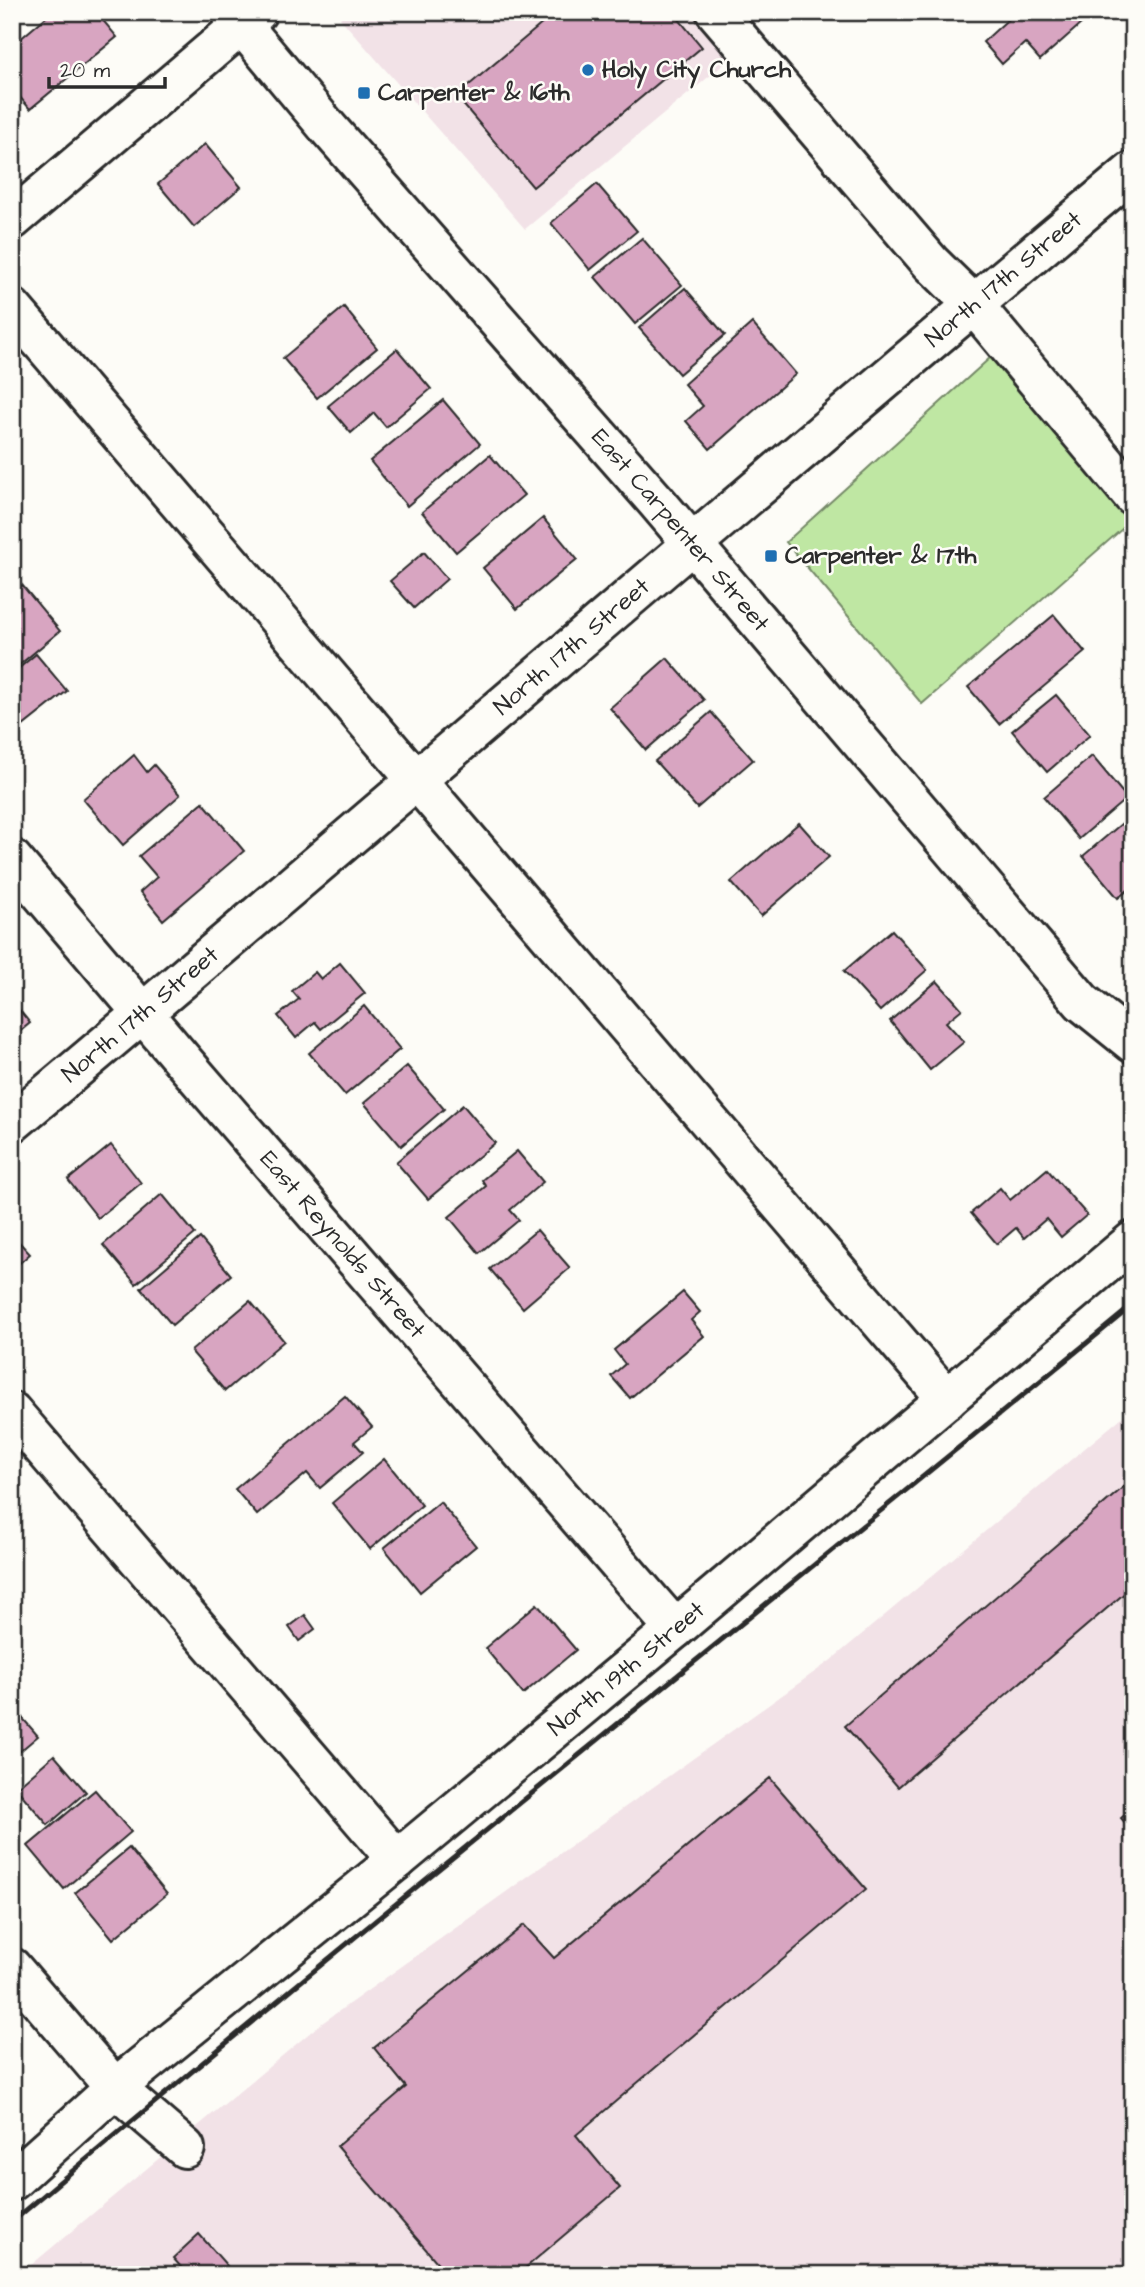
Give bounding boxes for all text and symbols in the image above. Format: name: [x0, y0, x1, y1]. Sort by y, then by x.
scale bar: [49, 46, 164, 90]
place label: Holy City Church: [602, 53, 792, 89]
text: 20 m: [60, 56, 111, 85]
marker: Holy City Church: [580, 62, 596, 78]
place label: Carpenter & 16th: [378, 76, 571, 110]
marker: Carpenter & 16th: [356, 85, 372, 101]
street label: North 17th Street: [918, 203, 1090, 356]
street label: East Carpenter Street: [583, 421, 777, 640]
place label: Carpenter & 17th: [785, 539, 978, 573]
marker: Carpenter & 17th: [763, 548, 779, 564]
street label: North 17th Street: [486, 570, 658, 724]
street label: North 17th Street: [55, 938, 227, 1091]
street label: East Reynolds Street: [252, 1144, 433, 1346]
street label: North 19th Street: [541, 1593, 713, 1745]

